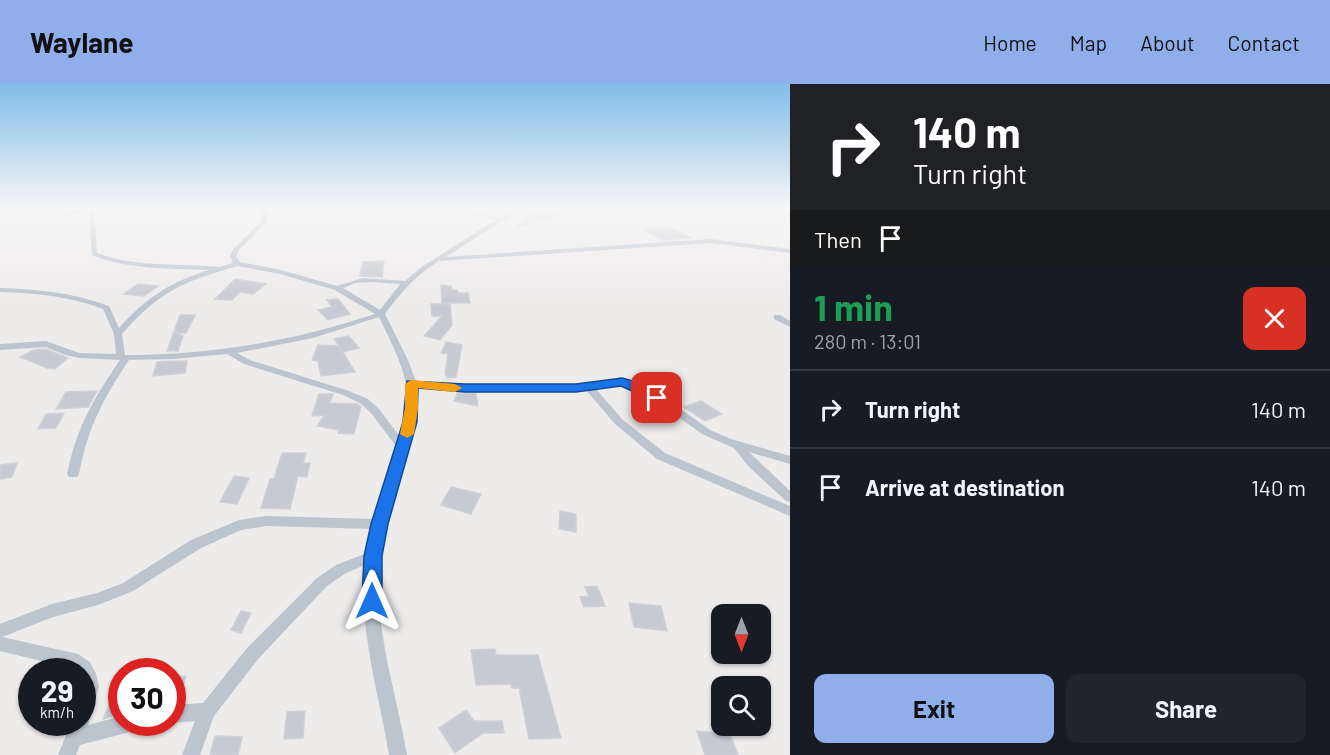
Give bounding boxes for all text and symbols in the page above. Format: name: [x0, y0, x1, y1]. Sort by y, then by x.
text: Waylane: [30, 25, 134, 59]
text: Home: [983, 30, 1037, 55]
text: Map: [1070, 30, 1107, 55]
text: About: [1140, 30, 1195, 55]
text: Contact: [1228, 30, 1300, 55]
text: 140 m: [913, 106, 1021, 156]
icon: right: [814, 108, 892, 186]
text: Turn right: [913, 157, 1027, 189]
icon: arrive: [874, 222, 907, 255]
text: Then: [814, 226, 862, 252]
text: 1 min: [814, 285, 893, 328]
button: close: [1243, 287, 1306, 350]
text: 280 m · 13:01: [814, 329, 921, 353]
pin: [631, 372, 682, 423]
icon: arrive: [640, 381, 673, 414]
icon: right: [814, 393, 847, 426]
text: Turn right: [865, 396, 960, 422]
text: 140 m: [1251, 396, 1306, 422]
icon: arrive: [814, 471, 847, 504]
text: Arrive at destination: [865, 474, 1064, 500]
text: 140 m: [1251, 474, 1306, 500]
position arrow: [340, 569, 404, 633]
north arrow: [711, 604, 771, 664]
map controls: [711, 604, 771, 736]
speed limit sign: 30: [108, 658, 186, 736]
text: 29: [41, 672, 73, 708]
button: Exit: [814, 674, 1054, 743]
button: Share: [1066, 674, 1306, 743]
button: search: [711, 676, 771, 736]
text: km/h: [40, 703, 74, 721]

